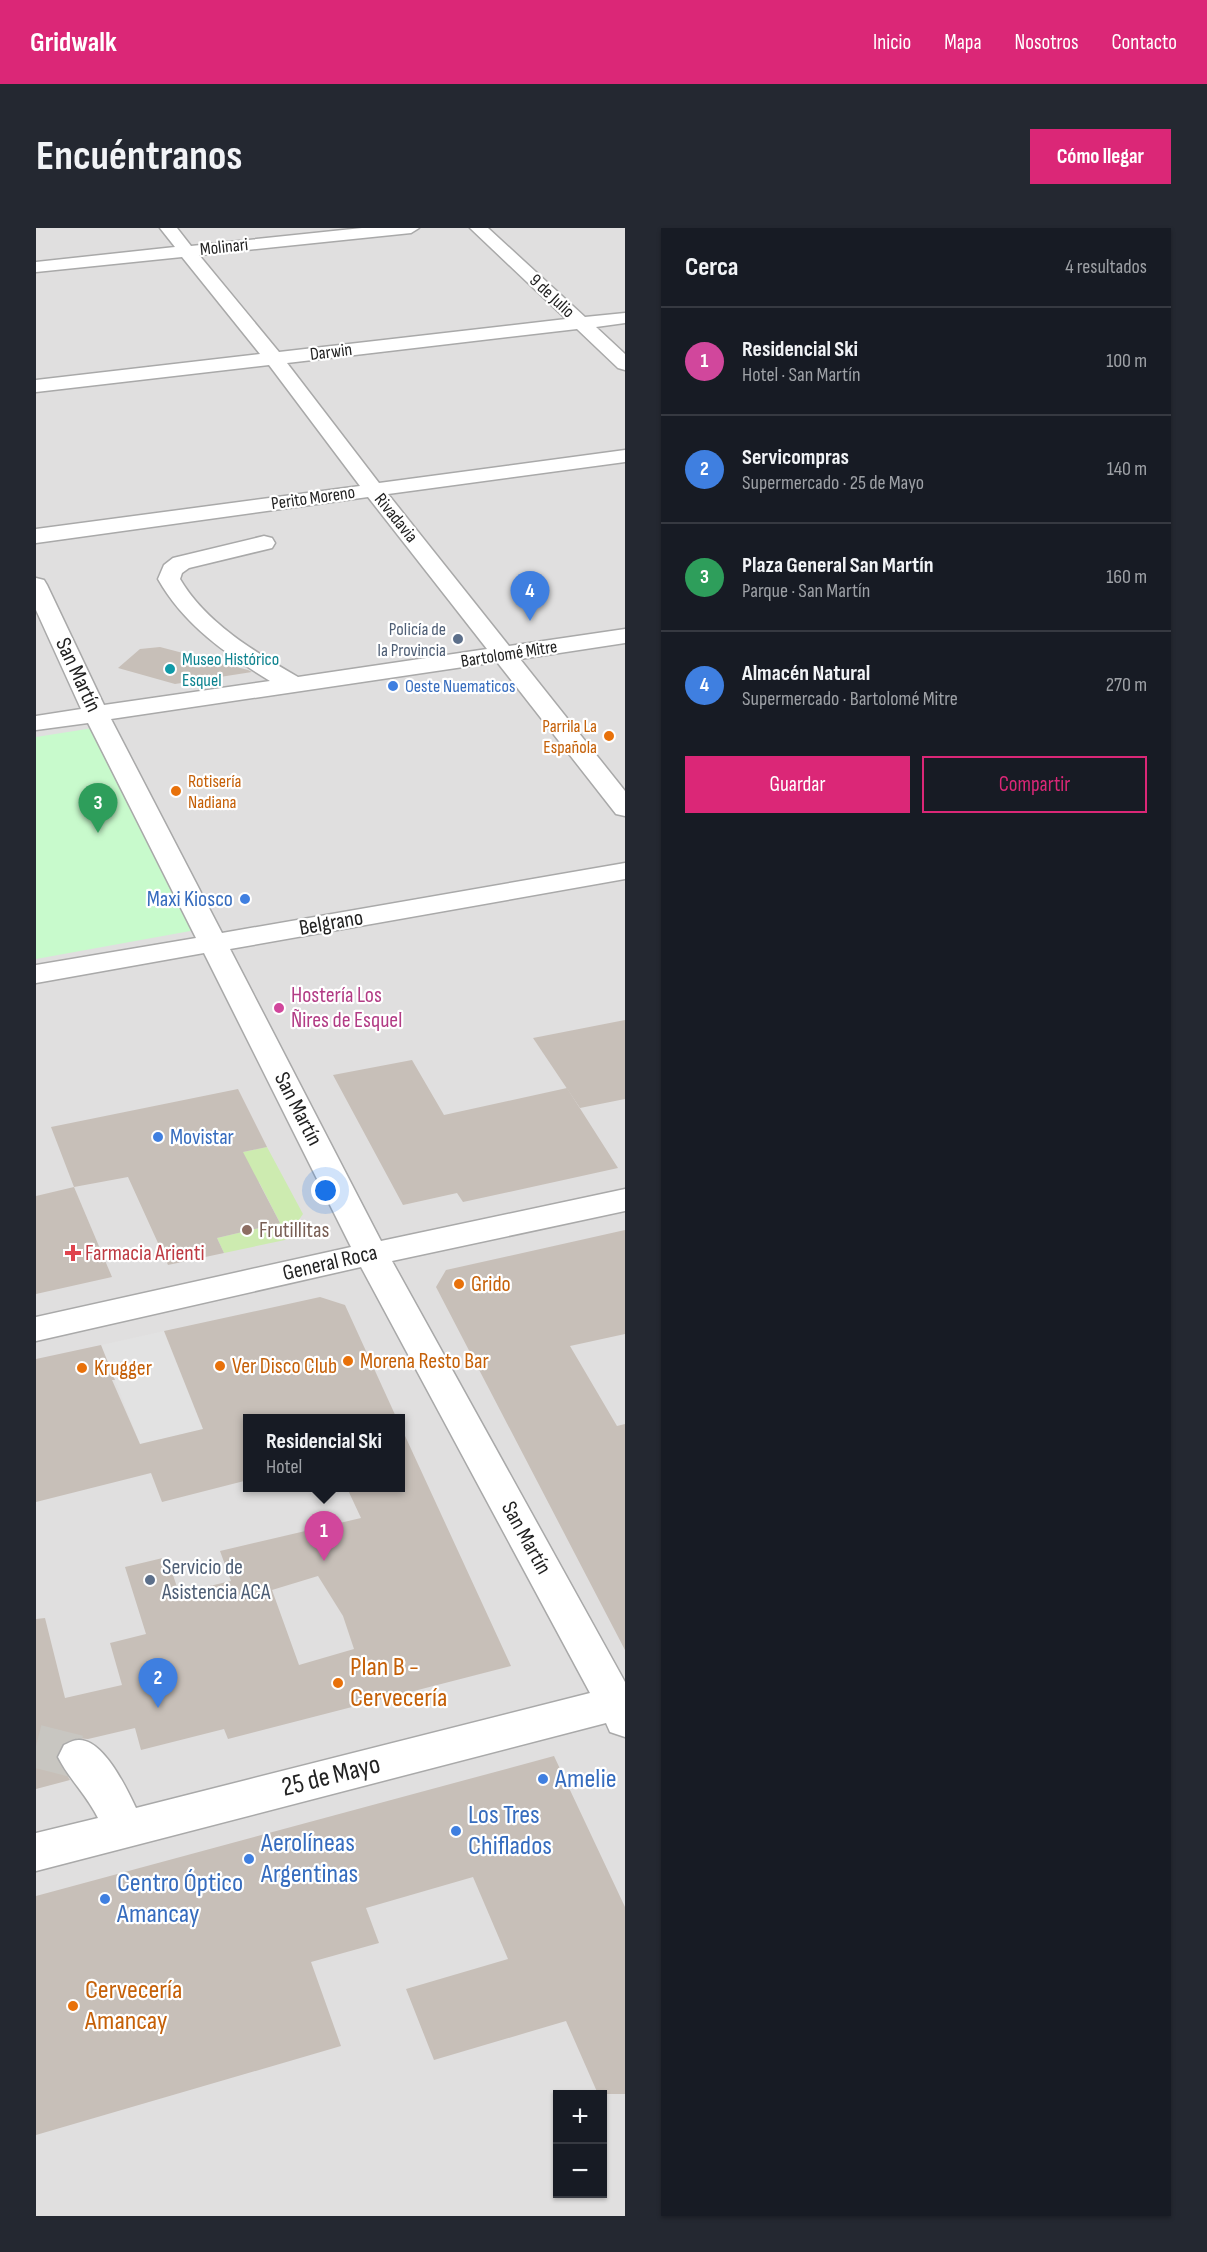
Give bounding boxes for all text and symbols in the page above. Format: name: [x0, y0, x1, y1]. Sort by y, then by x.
text: Gridwalk: [30, 26, 117, 59]
text: Inicio: [873, 30, 911, 55]
text: Mapa: [944, 30, 982, 55]
text: Nosotros: [1015, 30, 1079, 55]
text: Contacto: [1112, 30, 1177, 55]
button: Cómo llegar: [1030, 129, 1171, 184]
text: Encuéntranos: [36, 131, 242, 182]
street label: Molinari: [199, 234, 249, 260]
text: Cerca: [685, 252, 738, 283]
text: 4 resultados: [1065, 255, 1147, 279]
street label: 9 de Julio: [525, 270, 579, 322]
text: Residencial Ski: [742, 336, 858, 363]
street label: Darwin: [309, 339, 353, 365]
text: 1: [701, 349, 708, 373]
text: 100 m: [1106, 349, 1147, 373]
text: Hotel · San Martín: [742, 363, 860, 387]
text: Servicompras: [742, 444, 849, 471]
text: 2: [700, 457, 709, 481]
text: 140 m: [1107, 457, 1147, 481]
text: Supermercado · 25 de Mayo: [742, 471, 924, 495]
street label: Perito Moreno: [270, 482, 356, 514]
street label: Rivadavia: [370, 489, 422, 547]
text: Plaza General San Martín: [742, 552, 934, 579]
text: 3: [700, 565, 709, 589]
text: 160 m: [1106, 565, 1147, 589]
pin: 4: [510, 572, 550, 621]
text: Parque · San Martín: [742, 579, 870, 603]
place label: Policía de la Provincia: [378, 619, 446, 661]
marker: Policía de la Provincia: [451, 632, 465, 646]
street label: San Martín: [49, 633, 107, 717]
street label: Bartolomé Mitre: [459, 636, 559, 672]
place label: Museo Histórico Esquel: [182, 649, 279, 691]
text: Almacén Natural: [742, 660, 870, 687]
marker: Museo Histórico Esquel: [163, 662, 177, 676]
text: 4: [700, 673, 709, 697]
text: 270 m: [1106, 673, 1147, 697]
place label: Oeste Nuematicos: [405, 676, 515, 697]
marker: Oeste Nuematicos: [386, 679, 400, 693]
text: Supermercado · Bartolomé Mitre: [742, 687, 958, 711]
place label: Parrila La Española: [542, 716, 597, 758]
marker: Parrila La Española: [602, 729, 616, 743]
button: Guardar: [685, 756, 910, 813]
button: Compartir: [922, 756, 1147, 813]
place label: Rotisería Nadiana: [188, 771, 242, 813]
pin: 3: [78, 784, 118, 833]
marker: Rotisería Nadiana: [169, 784, 183, 798]
place label: Maxi Kiosco: [147, 886, 233, 913]
marker: Maxi Kiosco: [238, 892, 252, 906]
street label: Belgrano: [297, 904, 365, 942]
place label: Hostería Los Ñires de Esquel: [291, 982, 402, 1034]
marker: Hostería Los Ñires de Esquel: [272, 1001, 286, 1015]
street label: San Martín: [268, 1068, 328, 1150]
place label: Movistar: [170, 1124, 234, 1151]
marker: Movistar: [151, 1130, 165, 1144]
your location: [311, 1176, 340, 1205]
place label: Frutillitas: [259, 1217, 329, 1244]
marker: Frutillitas: [240, 1223, 254, 1237]
street label: General Roca: [280, 1239, 380, 1287]
place label: Farmacia Arienti: [85, 1240, 205, 1267]
marker: Farmacia Arienti: [66, 1246, 80, 1260]
place label: Grido: [471, 1271, 511, 1298]
marker: Grido: [452, 1277, 466, 1291]
place label: Morena Resto Bar: [360, 1348, 489, 1375]
place label: Ver Disco Club: [232, 1353, 337, 1380]
marker: Morena Resto Bar: [341, 1354, 355, 1368]
place label: Krugger: [94, 1355, 152, 1382]
marker: Ver Disco Club: [213, 1359, 227, 1373]
marker: Krugger: [75, 1361, 89, 1375]
popup: [243, 1414, 405, 1492]
text: Residencial Ski: [266, 1428, 382, 1455]
text: Hotel: [266, 1455, 302, 1479]
street label: San Martín: [495, 1497, 557, 1579]
pin: 1: [304, 1512, 344, 1561]
place label: Servicio de Asistencia ACA: [161, 1554, 271, 1606]
marker: Servicio de Asistencia ACA: [143, 1573, 157, 1587]
place label: Plan B - Cervecería: [350, 1651, 447, 1714]
pin: 2: [138, 1658, 178, 1708]
marker: Plan B - Cervecería: [331, 1676, 345, 1690]
street label: 25 de Mayo: [278, 1748, 384, 1804]
place label: Amelie: [554, 1763, 617, 1795]
marker: Amelie: [536, 1772, 550, 1786]
place label: Los Tres Chiflados: [468, 1799, 552, 1862]
marker: Los Tres Chiflados: [449, 1824, 463, 1838]
place label: Aerolíneas Argentinas: [260, 1827, 358, 1890]
marker: Aerolíneas Argentinas: [242, 1852, 256, 1866]
place label: Centro Óptico Amancay: [116, 1867, 243, 1930]
marker: Centro Óptico Amancay: [98, 1892, 112, 1906]
place label: Cervecería Amancay: [84, 1974, 182, 2037]
marker: Cervecería Amancay: [66, 1999, 80, 2013]
map controls: [553, 2090, 607, 2198]
button: +: [553, 2090, 607, 2144]
button: −: [553, 2144, 607, 2198]

